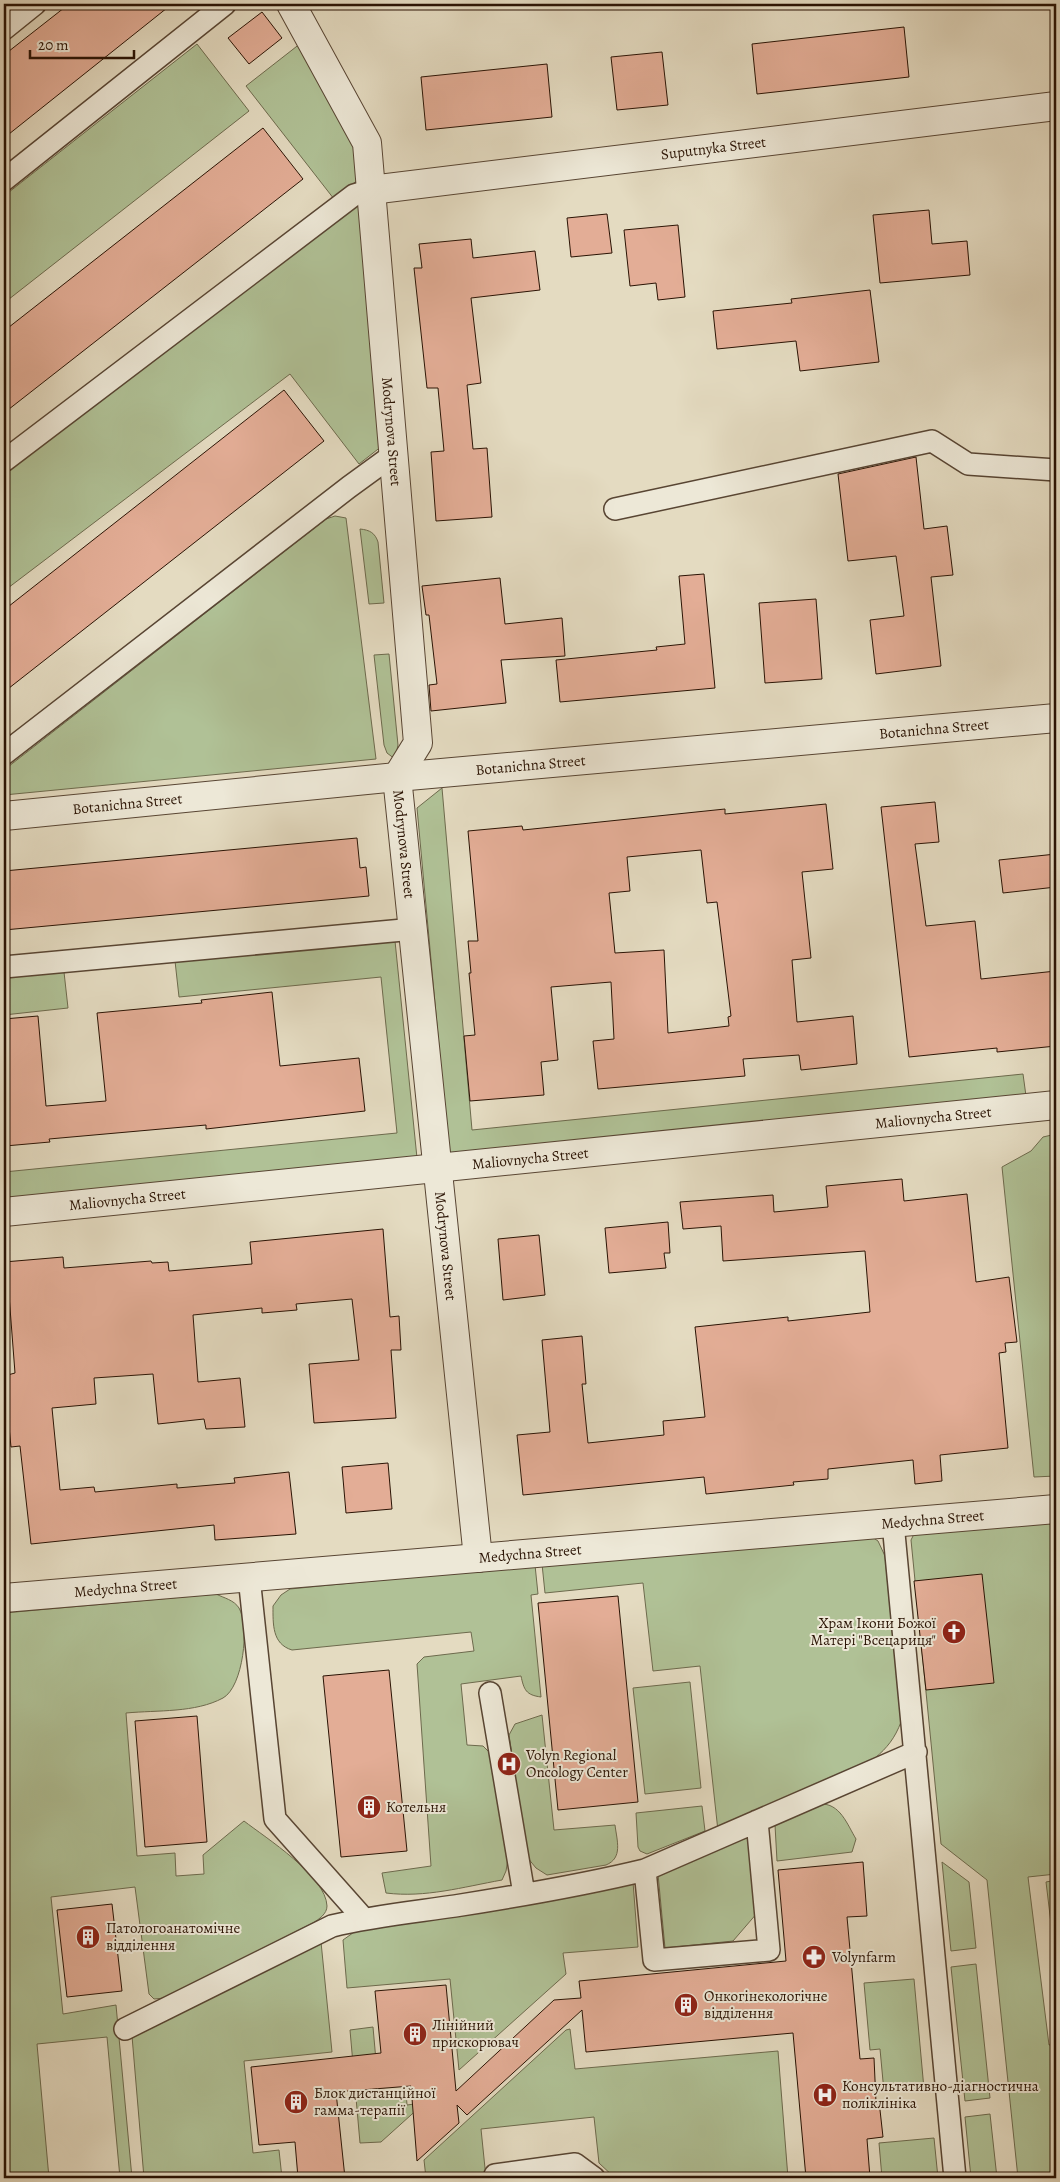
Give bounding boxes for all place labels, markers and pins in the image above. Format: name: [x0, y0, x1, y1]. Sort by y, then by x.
place label: Храм Ікони Божої Матері "Всецариця": [811, 1613, 936, 1650]
church icon: Храм Ікони Божої Матері "Всецариця": [941, 1619, 967, 1645]
place label: Volyn Regional Oncology Center: [525, 1745, 628, 1782]
hospital icon: Volyn Regional Oncology Center: [496, 1751, 522, 1777]
building icon: Котельня: [356, 1794, 382, 1820]
place label: Котельня: [386, 1797, 446, 1817]
place label: Патологоанатомічне відділення: [106, 1918, 240, 1955]
building icon: Патологоанатомічне відділення: [75, 1924, 101, 1950]
pharmacy icon: Volynfarm: [801, 1944, 827, 1970]
place label: Volynfarm: [831, 1947, 897, 1967]
place label: Онкогінекологічне відділення: [704, 1986, 828, 2023]
building icon: Онкогінекологічне відділення: [673, 1992, 699, 2018]
place label: Лінійний прискорювач: [432, 2015, 519, 2052]
building icon: Лінійний прискорювач: [402, 2021, 428, 2047]
place label: Консультативно-діагностична поліклініка: [842, 2076, 1039, 2113]
hospital icon: Консультативно-діагностична поліклініка: [812, 2082, 838, 2108]
place label: Блок дистанційної гамма-терапії: [314, 2083, 436, 2120]
building icon: Блок дистанційної гамма-терапії: [283, 2089, 309, 2115]

